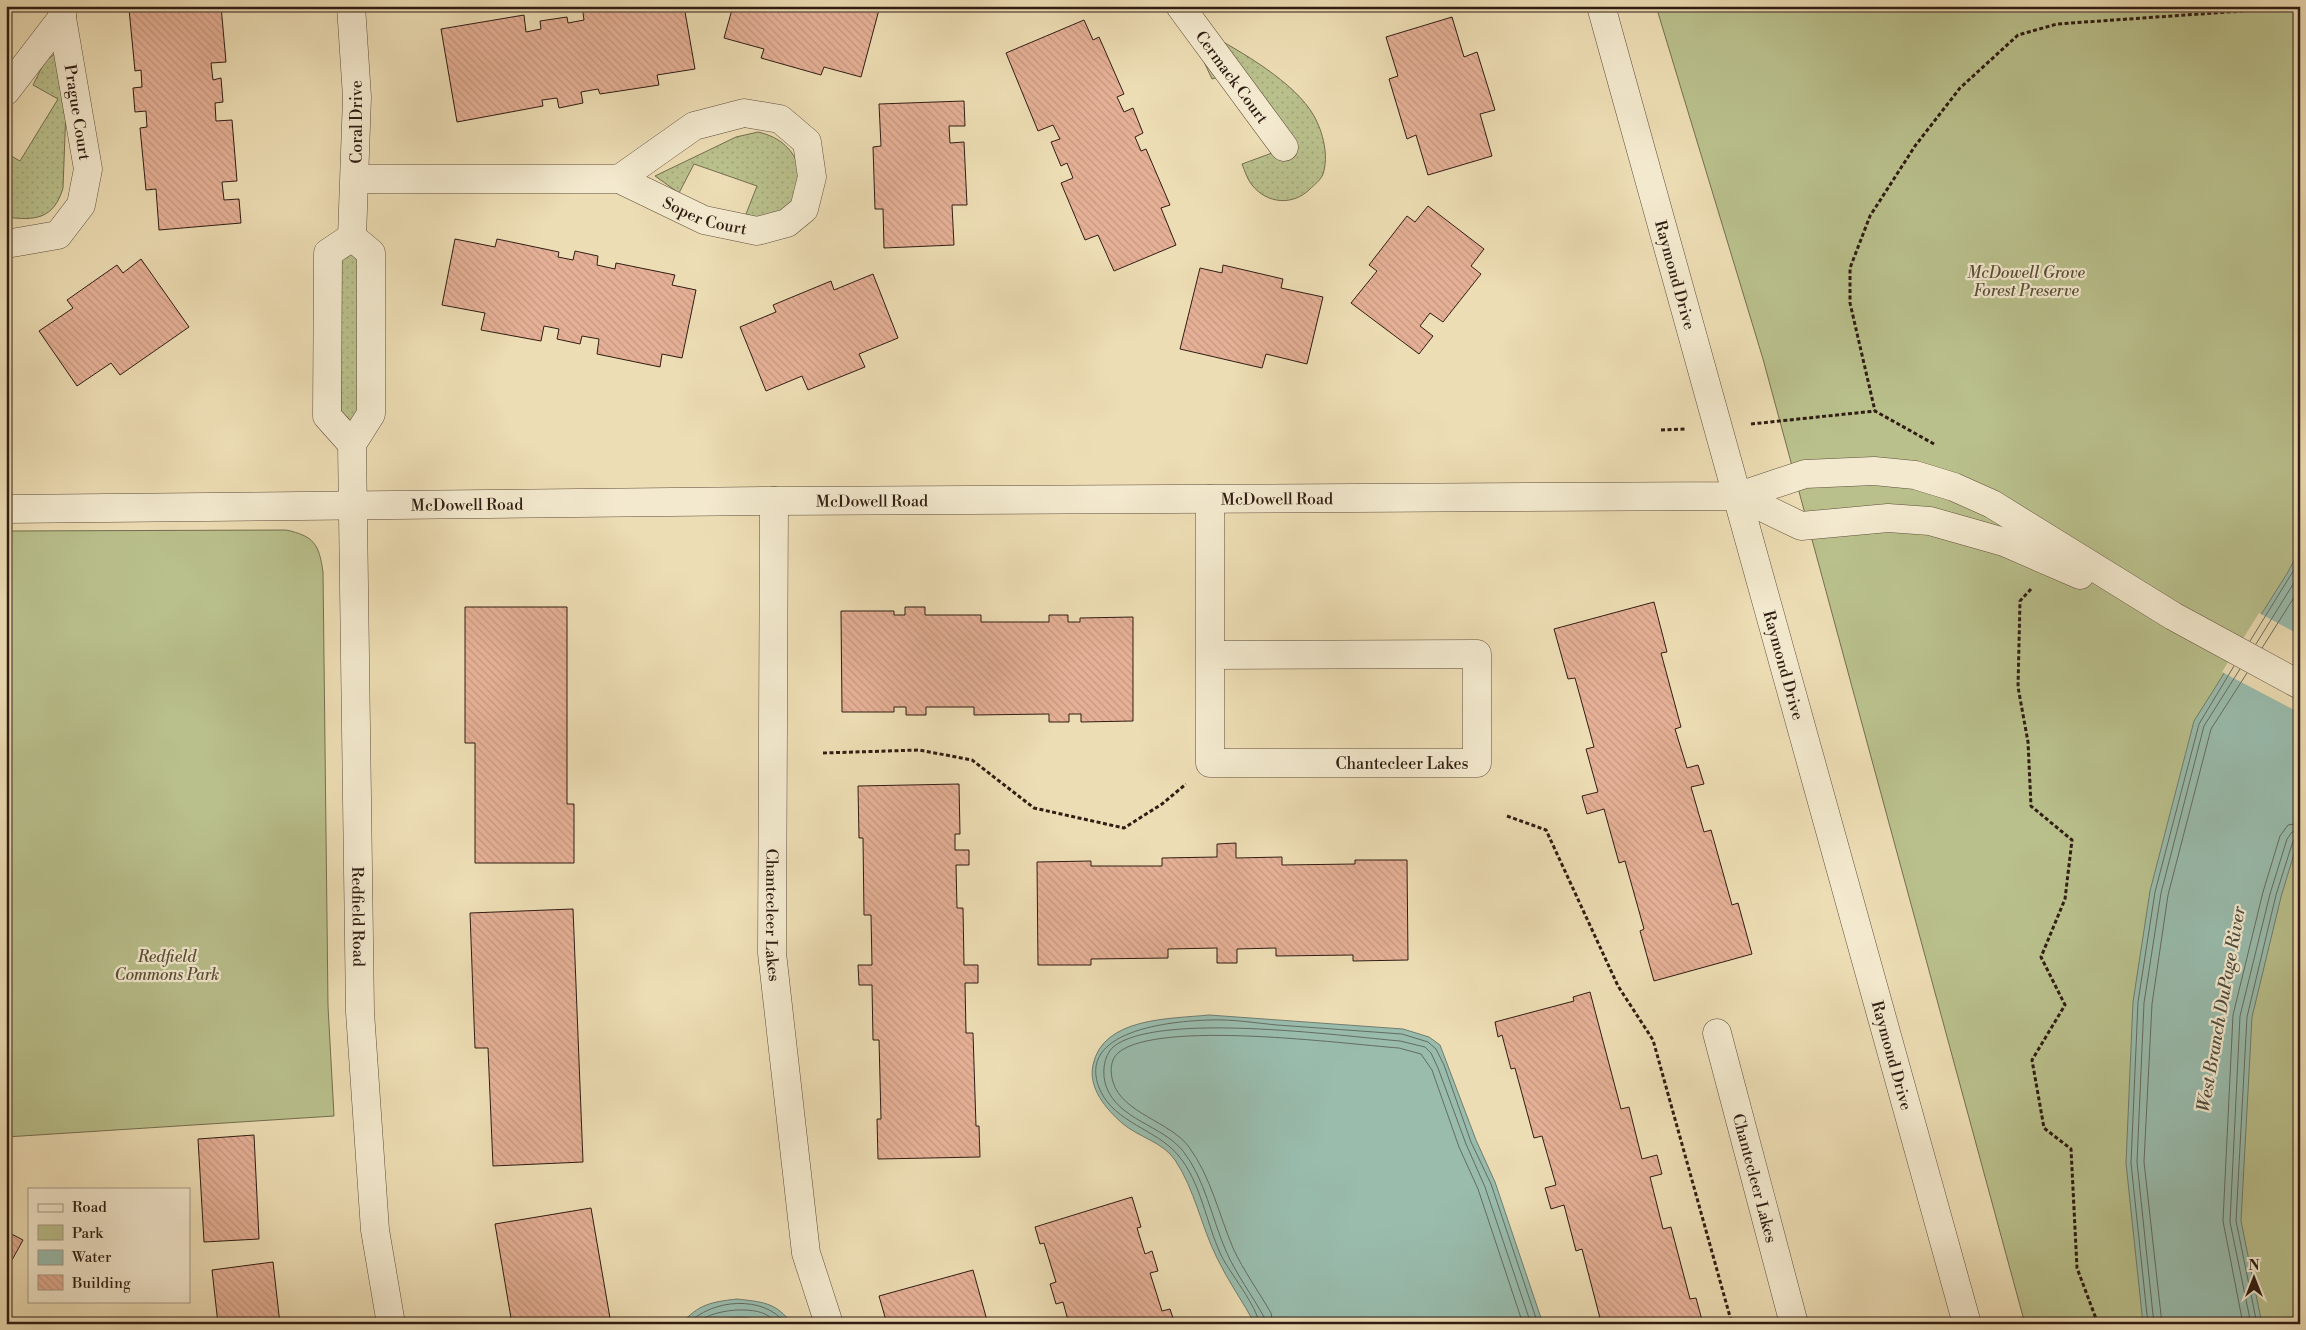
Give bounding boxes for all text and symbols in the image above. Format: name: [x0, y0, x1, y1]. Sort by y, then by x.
street label: Cermack Court: [1191, 27, 1272, 128]
street label: Prague Court: [60, 63, 95, 162]
street label: Coral Drive: [347, 80, 367, 164]
street label: Soper Court: [659, 193, 749, 240]
street label: Raymond Drive: [1650, 218, 1699, 332]
park label: McDowell Grove Forest Preserve: [1967, 263, 2085, 301]
street label: McDowell Road: [1221, 489, 1333, 510]
street label: McDowell Road: [816, 491, 928, 512]
street label: McDowell Road: [411, 495, 523, 516]
street label: Raymond Drive: [1758, 608, 1808, 722]
street label: Chantecleer Lakes: [1336, 754, 1469, 774]
street label: Chantecleer Lakes: [761, 848, 784, 983]
street label: Redfield Road: [347, 866, 368, 967]
water label: West Branch DuPage River: [2192, 904, 2251, 1114]
park label: Redfield Commons Park: [115, 947, 219, 985]
street label: Raymond Drive: [1867, 998, 1916, 1113]
street label: Chantecleer Lakes: [1728, 1111, 1781, 1245]
legend: [28, 1188, 190, 1302]
text: Road: [72, 1198, 107, 1217]
text: Park: [72, 1224, 104, 1243]
text: Water: [71, 1248, 112, 1267]
north arrow: [2228, 1252, 2278, 1302]
text: N: [2248, 1257, 2260, 1275]
text: Building: [71, 1274, 131, 1293]

